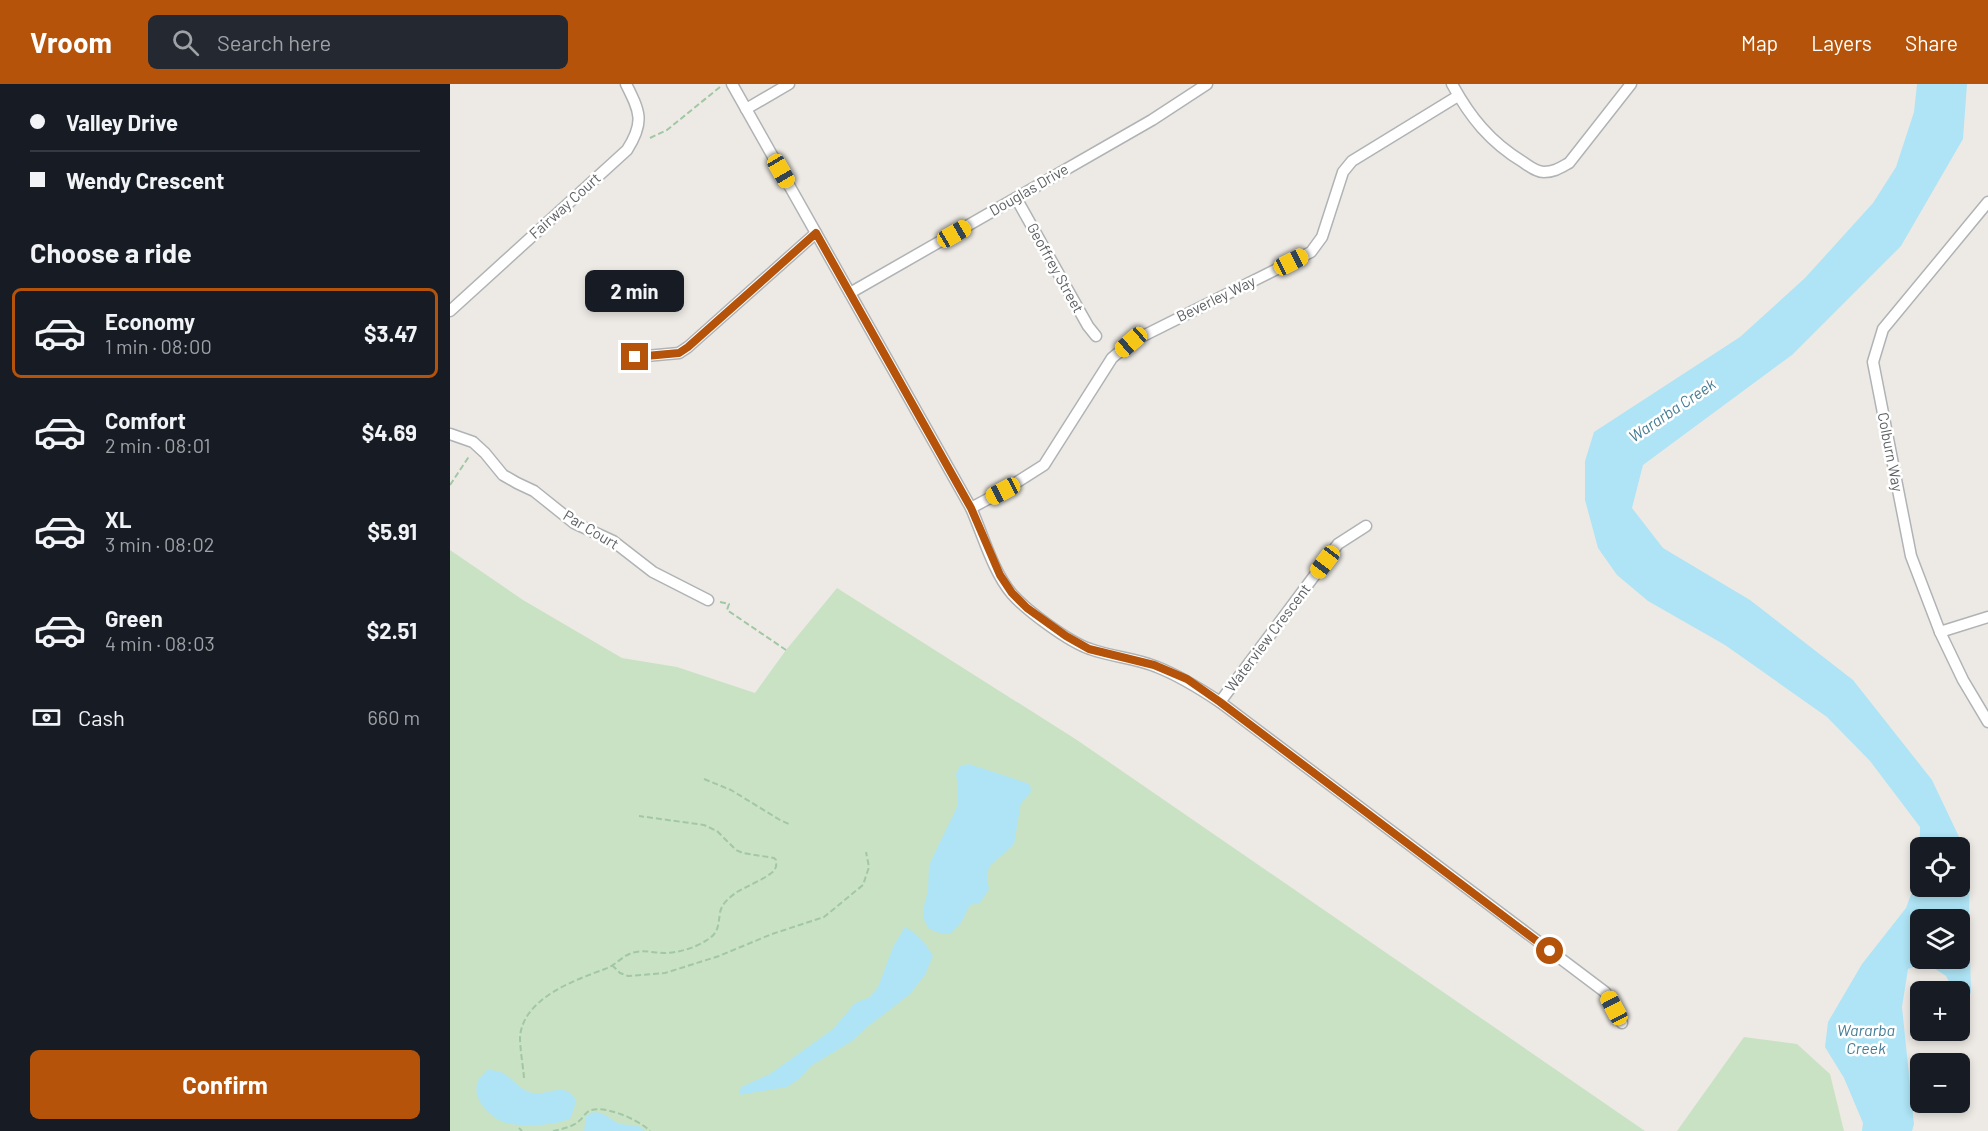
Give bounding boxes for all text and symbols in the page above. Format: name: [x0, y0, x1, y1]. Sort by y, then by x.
search box: [148, 15, 568, 69]
text: Vroom: [30, 25, 112, 59]
icon: search: [169, 26, 202, 59]
text: Search here: [217, 29, 331, 55]
text: Map: [1741, 30, 1778, 55]
text: Layers: [1811, 30, 1872, 55]
text: Share: [1905, 30, 1958, 55]
text: Valley Drive: [66, 109, 178, 135]
car: [764, 151, 798, 191]
street label: Douglas Drive: [986, 159, 1071, 219]
text: Wendy Crescent: [66, 167, 224, 193]
street label: Fairway Court: [525, 168, 604, 242]
car: [934, 217, 974, 251]
street label: Geoffrey Street: [1024, 219, 1088, 316]
text: Choose a ride: [30, 236, 192, 268]
car: [1271, 246, 1311, 278]
callout: 2 min: [586, 270, 684, 312]
street label: Beverley Way: [1173, 271, 1258, 325]
text: 2 min: [611, 279, 658, 303]
icon: car: [33, 306, 87, 360]
text: Economy: [105, 308, 195, 334]
text: $3.47: [364, 320, 417, 346]
car: [1112, 323, 1150, 361]
text: 1 min · 08:00: [105, 334, 212, 358]
route end: [621, 343, 648, 370]
water label: Wararba Creek: [1625, 374, 1719, 446]
icon: car: [33, 405, 87, 459]
text: Comfort: [105, 407, 186, 433]
street label: Colburn Way: [1874, 411, 1908, 493]
text: $4.69: [362, 419, 417, 445]
text: 2 min · 08:01: [105, 433, 211, 457]
car: [983, 475, 1023, 507]
icon: car: [33, 504, 87, 558]
text: XL: [105, 506, 131, 532]
street label: Par Court: [561, 506, 622, 553]
text: $5.91: [368, 518, 417, 544]
text: 3 min · 08:02: [105, 532, 214, 556]
car: [1307, 542, 1343, 582]
street label: Waterview Crescent: [1221, 580, 1314, 695]
icon: car: [33, 603, 87, 657]
text: Green: [105, 605, 163, 631]
text: $2.51: [367, 617, 417, 643]
text: 4 min · 08:03: [105, 631, 215, 655]
icon: cash: [30, 701, 63, 734]
text: Cash: [78, 704, 125, 730]
text: 660 m: [368, 705, 420, 729]
map controls: [1910, 837, 1970, 1113]
button: locate: [1910, 837, 1970, 897]
button: layers: [1910, 909, 1970, 969]
route start: [1536, 937, 1563, 964]
button: +: [1910, 981, 1970, 1041]
car: [1598, 988, 1630, 1028]
water label: Wararba Creek: [1837, 1020, 1895, 1057]
button: Confirm: [30, 1050, 420, 1119]
button: −: [1910, 1053, 1970, 1113]

